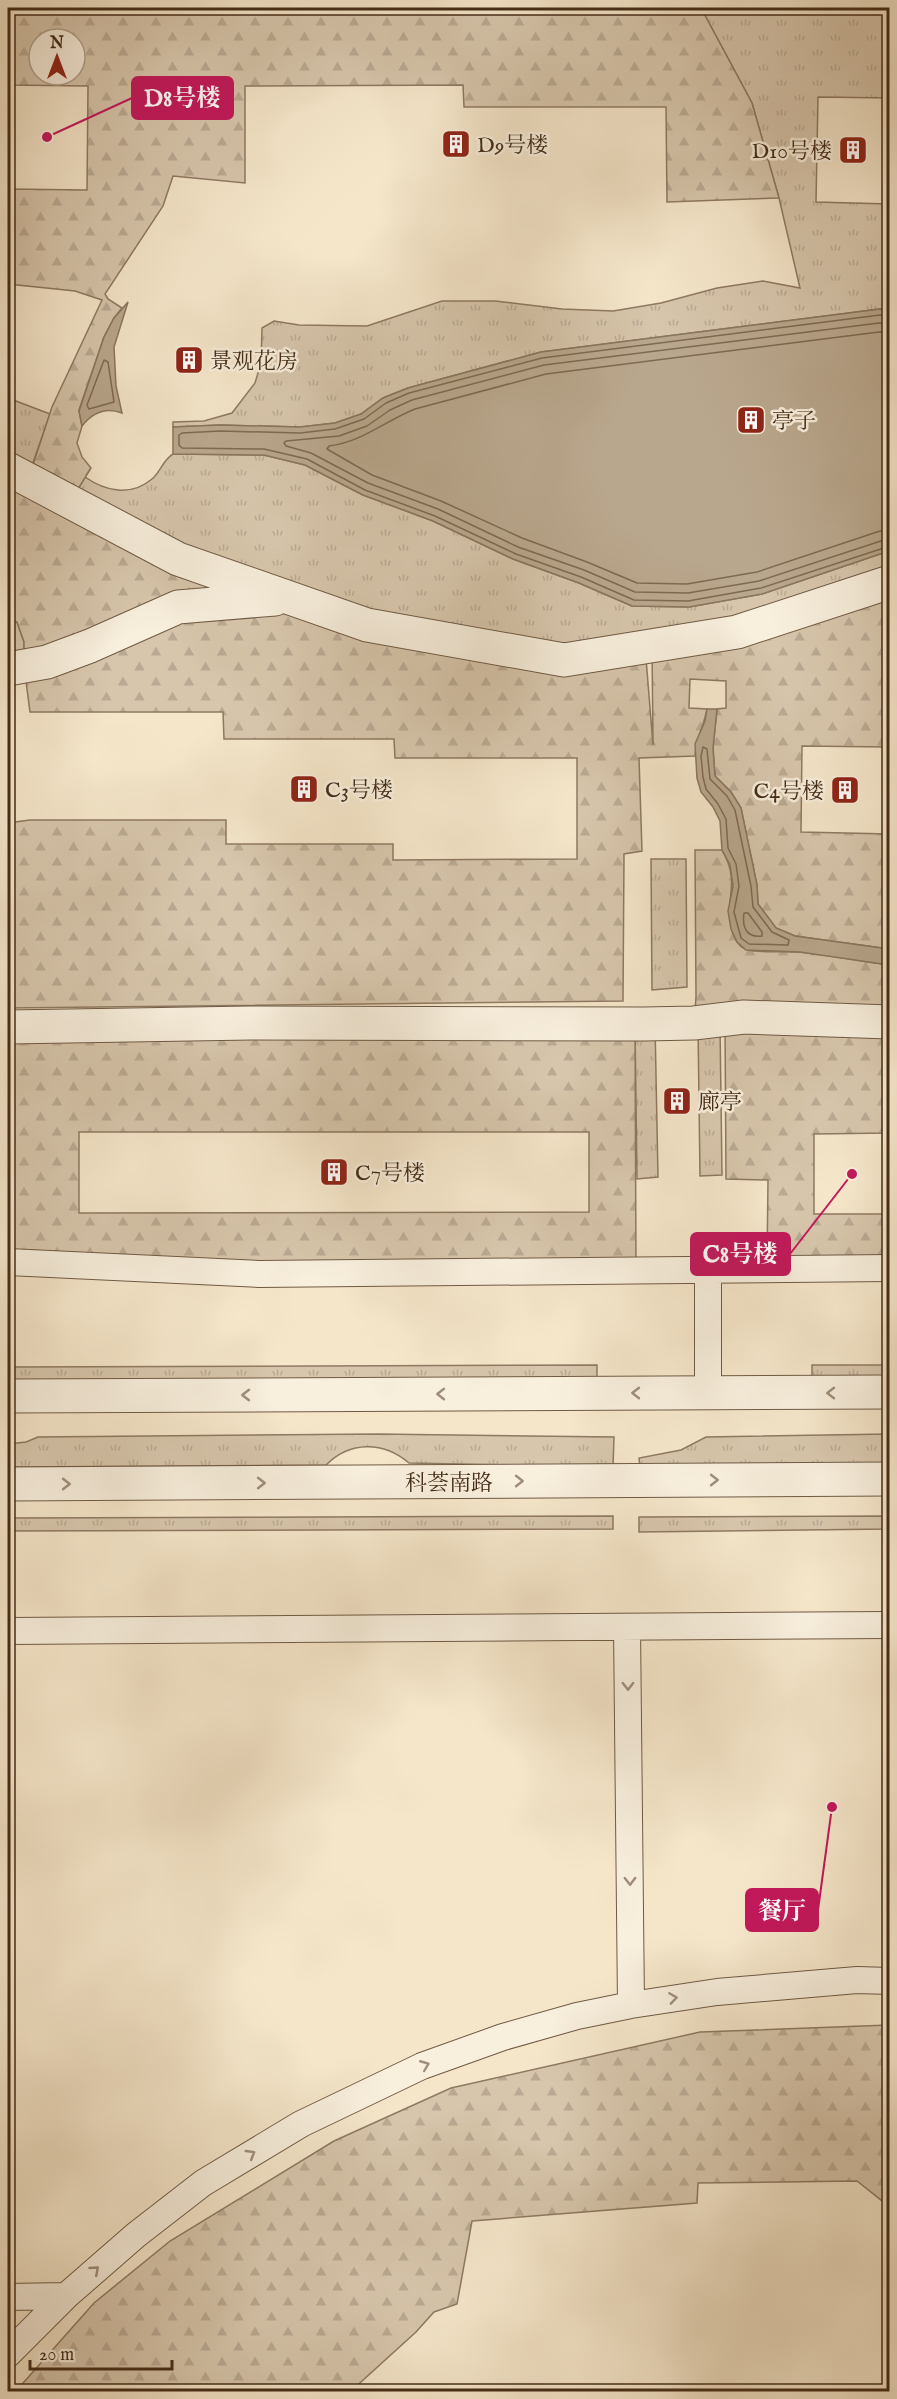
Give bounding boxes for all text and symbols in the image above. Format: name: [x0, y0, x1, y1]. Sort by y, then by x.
north arrow: [27, 27, 87, 87]
text: N: [49, 34, 64, 54]
callout: D8号楼: [132, 77, 233, 119]
text: D8号楼: [144, 84, 220, 115]
building icon: D9号楼: [440, 128, 472, 160]
place label: D9号楼: [477, 132, 548, 160]
building icon: D10号楼: [837, 134, 869, 166]
place label: D10号楼: [751, 138, 832, 166]
building icon: 景观花房: [173, 344, 205, 376]
place label: 景观花房: [210, 348, 298, 376]
building icon: 亭子: [735, 404, 767, 436]
place label: 亭子: [772, 408, 816, 436]
building icon: C3号楼: [288, 773, 320, 805]
building icon: C4号楼: [829, 774, 861, 806]
place label: C3号楼: [325, 777, 393, 805]
place label: C4号楼: [753, 778, 824, 806]
building icon: 廊亭: [661, 1085, 693, 1117]
place label: 廊亭: [698, 1089, 742, 1117]
building icon: C7号楼: [318, 1156, 350, 1188]
place label: C7号楼: [355, 1160, 425, 1188]
callout: C8号楼: [691, 1233, 790, 1275]
text: C8号楼: [703, 1240, 777, 1271]
one-way arrow: [827, 1386, 836, 1399]
one-way arrow: [632, 1387, 641, 1399]
one-way arrow: [437, 1388, 446, 1400]
one-way arrow: [242, 1389, 251, 1401]
street label: 科荟南路: [405, 1470, 493, 1498]
one-way arrow: [709, 1474, 718, 1486]
one-way arrow: [514, 1475, 523, 1488]
one-way arrow: [256, 1477, 265, 1489]
one-way arrow: [61, 1478, 70, 1490]
one-way arrow: [622, 1681, 634, 1690]
one-way arrow: [624, 1876, 636, 1885]
callout: 餐厅: [746, 1889, 818, 1931]
text: 餐厅: [758, 1897, 806, 1928]
one-way arrow: [669, 1993, 678, 2005]
one-way arrow: [418, 2060, 429, 2072]
one-way arrow: [245, 2149, 255, 2161]
one-way arrow: [89, 2266, 99, 2277]
scale bar: [30, 2333, 172, 2371]
text: 20 m: [39, 2344, 74, 2367]

